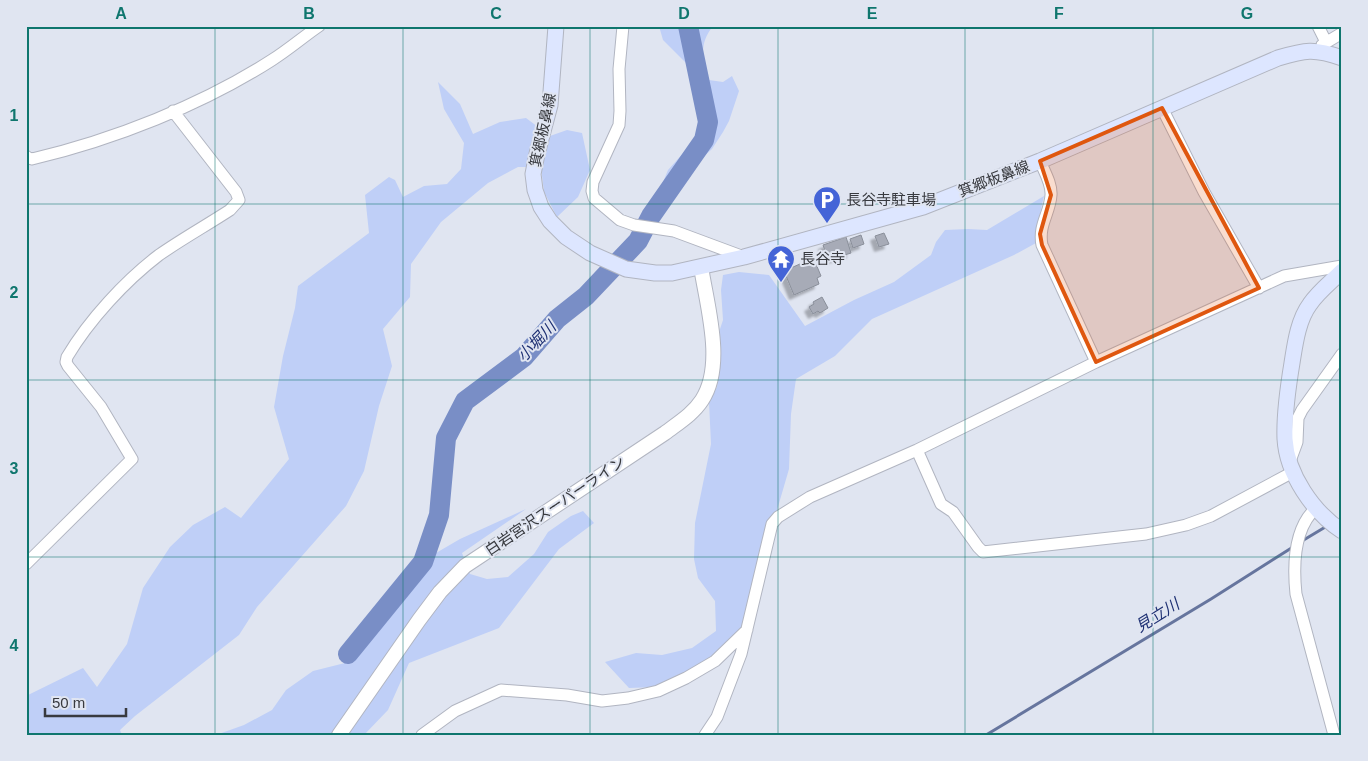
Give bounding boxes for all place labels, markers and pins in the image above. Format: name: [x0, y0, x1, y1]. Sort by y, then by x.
parking icon: 長谷寺駐車場: [812, 185, 842, 224]
place label: 長谷寺駐車場: [846, 191, 936, 208]
temple icon: 長谷寺: [766, 244, 796, 283]
place label: 長谷寺: [800, 250, 845, 267]

